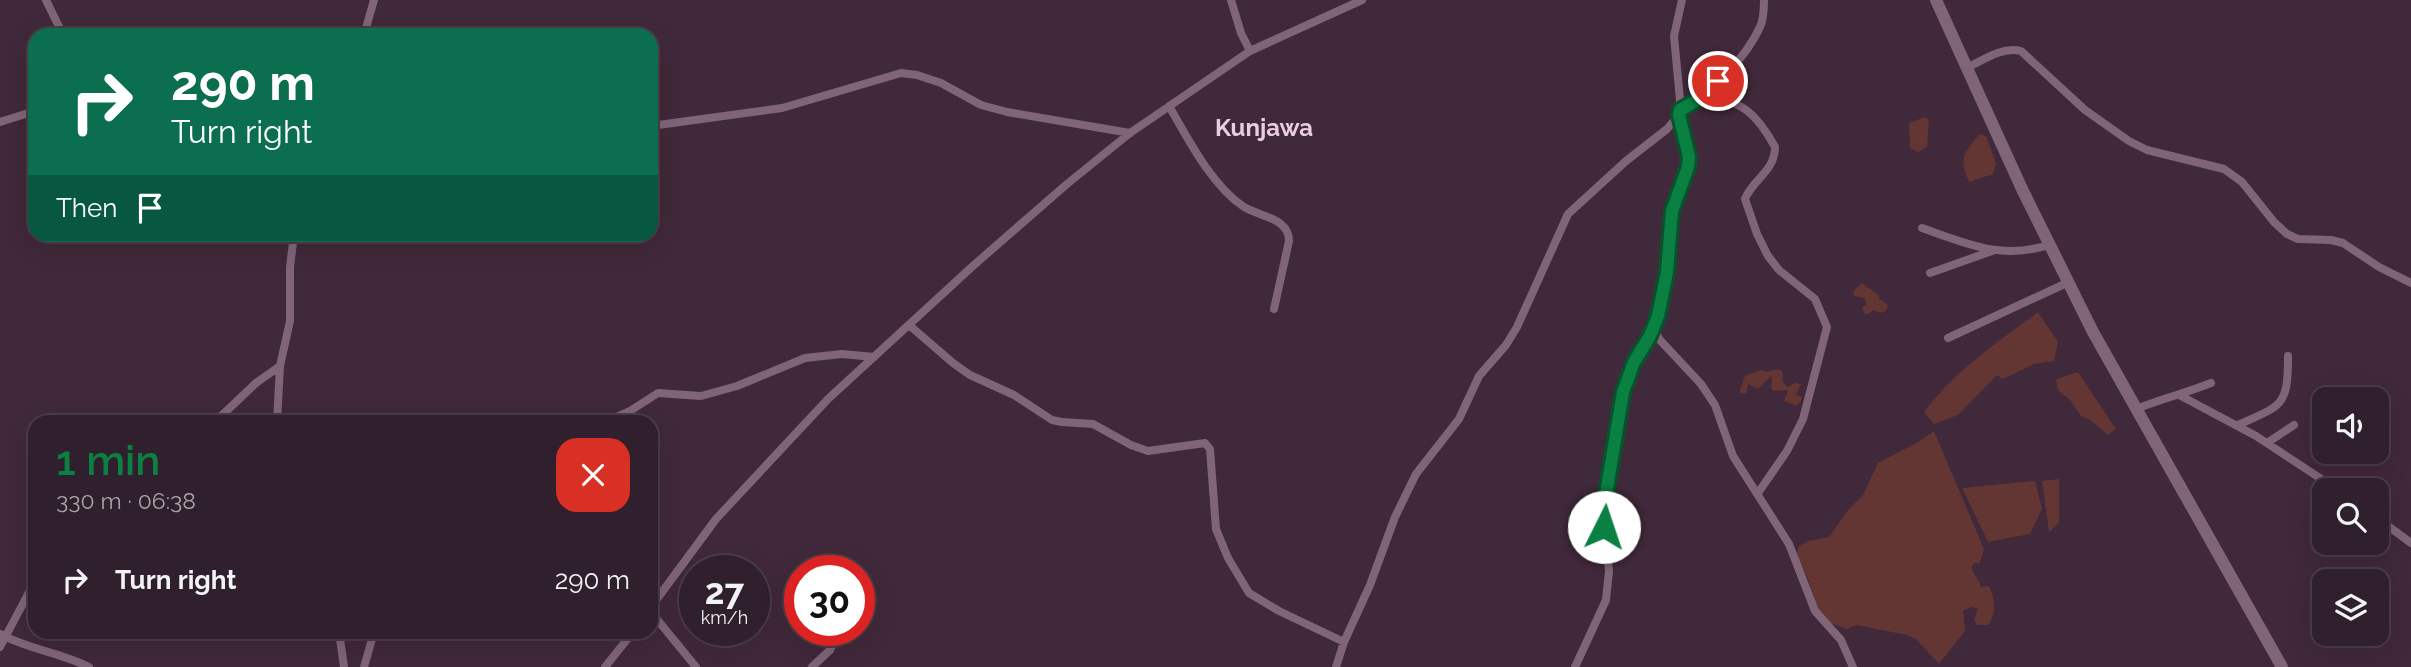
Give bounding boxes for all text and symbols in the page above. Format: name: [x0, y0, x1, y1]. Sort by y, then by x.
pin: [1688, 51, 1748, 111]
text: 290 m: [171, 54, 315, 111]
icon: right: [56, 56, 147, 147]
icon: arrive: [1699, 62, 1737, 100]
text: Turn right: [171, 113, 312, 150]
district label: Kunjawa: [1215, 113, 1313, 142]
icon: arrive: [131, 189, 169, 227]
text: Then: [56, 193, 117, 223]
map controls: [2312, 387, 2389, 646]
button: sound: [2312, 387, 2389, 464]
text: 1 min: [56, 436, 160, 485]
button: close: [556, 438, 630, 512]
button: search: [2312, 478, 2389, 555]
text: 330 m · 06:38: [56, 487, 196, 514]
position arrow: [1567, 490, 1641, 564]
speed limit sign: 30: [784, 555, 875, 646]
icon: right: [56, 561, 94, 599]
text: Turn right: [115, 565, 236, 595]
text: 290 m: [555, 565, 630, 595]
button: layers: [2312, 569, 2389, 646]
text: 27: [705, 571, 744, 612]
text: km/h: [701, 607, 748, 628]

